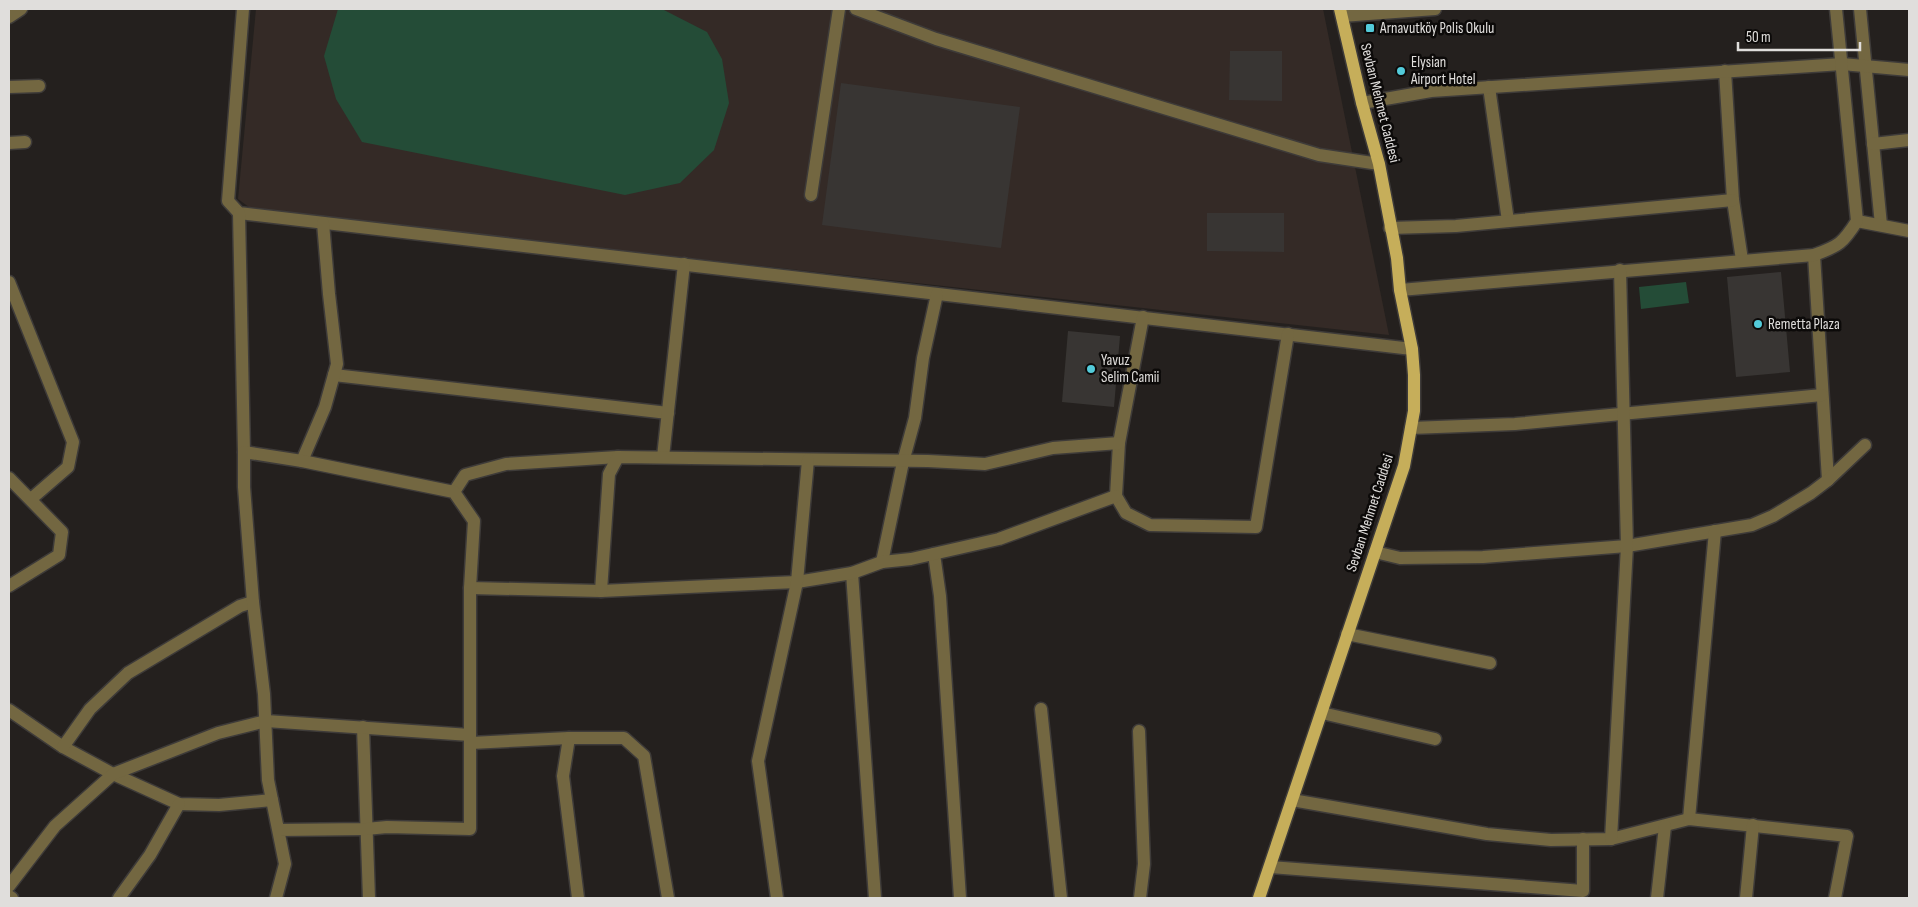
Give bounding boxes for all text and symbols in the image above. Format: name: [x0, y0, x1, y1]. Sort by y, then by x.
place label: Arnavutköy Polis Okulu: [1379, 19, 1494, 38]
scale bar: [1738, 20, 1860, 52]
marker: Arnavutköy Polis Okulu: [1364, 22, 1376, 34]
text: 50 m: [1746, 28, 1771, 47]
street label: Sevban Mehmet Caddesi: [1356, 41, 1404, 165]
place label: Elysian Airport Hotel: [1410, 53, 1476, 89]
marker: Elysian Airport Hotel: [1395, 65, 1407, 77]
place label: Remetta Plaza: [1768, 315, 1840, 334]
marker: Remetta Plaza: [1752, 318, 1764, 330]
place label: Yavuz Selim Camii: [1101, 351, 1160, 387]
marker: Yavuz Selim Camii: [1085, 363, 1097, 375]
street label: Sevban Mehmet Caddesi: [1342, 452, 1398, 574]

